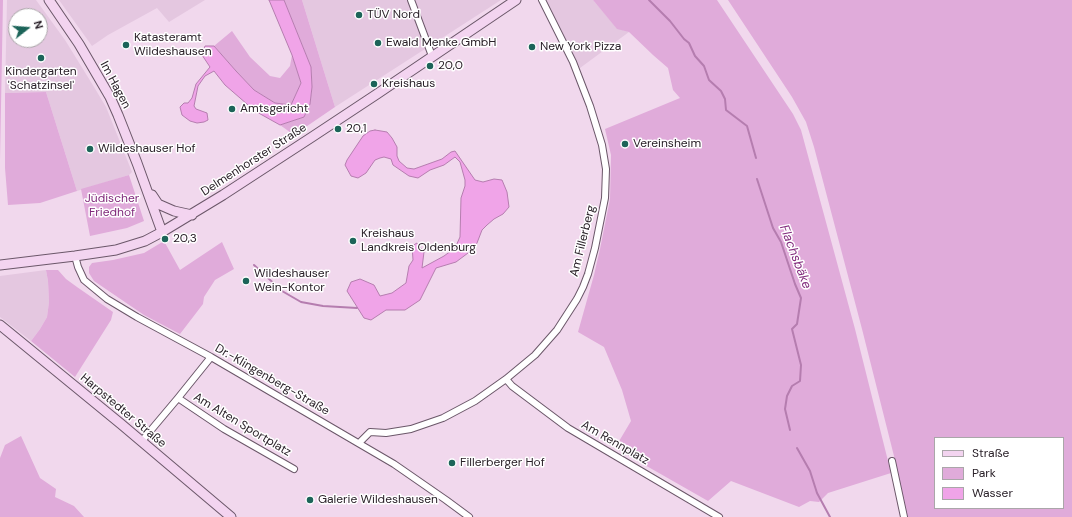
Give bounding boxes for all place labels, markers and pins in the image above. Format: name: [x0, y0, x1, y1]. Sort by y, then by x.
place label: TÜV Nord: [367, 8, 420, 22]
marker: TÜV Nord: [354, 10, 364, 20]
place label: Katasteramt Wildeshausen: [134, 31, 212, 59]
place label: Ewald Menke GmbH: [386, 36, 497, 50]
marker: Ewald Menke GmbH: [373, 38, 383, 48]
marker: Katasteramt Wildeshausen: [121, 40, 131, 50]
place label: New York Pizza: [540, 40, 621, 54]
marker: New York Pizza: [527, 42, 537, 52]
marker: Kindergarten 'Schatzinsel': [36, 53, 46, 63]
place label: 20,0: [438, 59, 463, 73]
marker: 20,0: [425, 61, 435, 71]
place label: Kindergarten 'Schatzinsel': [5, 65, 77, 93]
place label: Kreishaus: [382, 77, 435, 91]
marker: Kreishaus: [369, 79, 379, 89]
place label: Amtsgericht: [240, 102, 308, 116]
marker: Amtsgericht: [227, 104, 237, 114]
place label: 20,1: [346, 122, 367, 136]
marker: 20,1: [333, 124, 343, 134]
place label: Vereinsheim: [633, 137, 701, 151]
marker: Vereinsheim: [620, 139, 630, 149]
place label: Wildeshauser Hof: [98, 142, 196, 156]
marker: Wildeshauser Hof: [85, 144, 95, 154]
place label: Kreishaus Landkreis Oldenburg: [361, 227, 476, 255]
place label: 20,3: [173, 232, 197, 246]
marker: 20,3: [160, 234, 170, 244]
marker: Kreishaus Landkreis Oldenburg: [348, 236, 358, 246]
place label: Wildeshauser Wein-Kontor: [254, 267, 329, 295]
marker: Wildeshauser Wein-Kontor: [241, 276, 251, 286]
place label: Fillerberger Hof: [460, 456, 545, 470]
marker: Fillerberger Hof: [447, 458, 457, 468]
place label: Galerie Wildeshausen: [318, 493, 438, 507]
marker: Galerie Wildeshausen: [305, 495, 315, 505]

